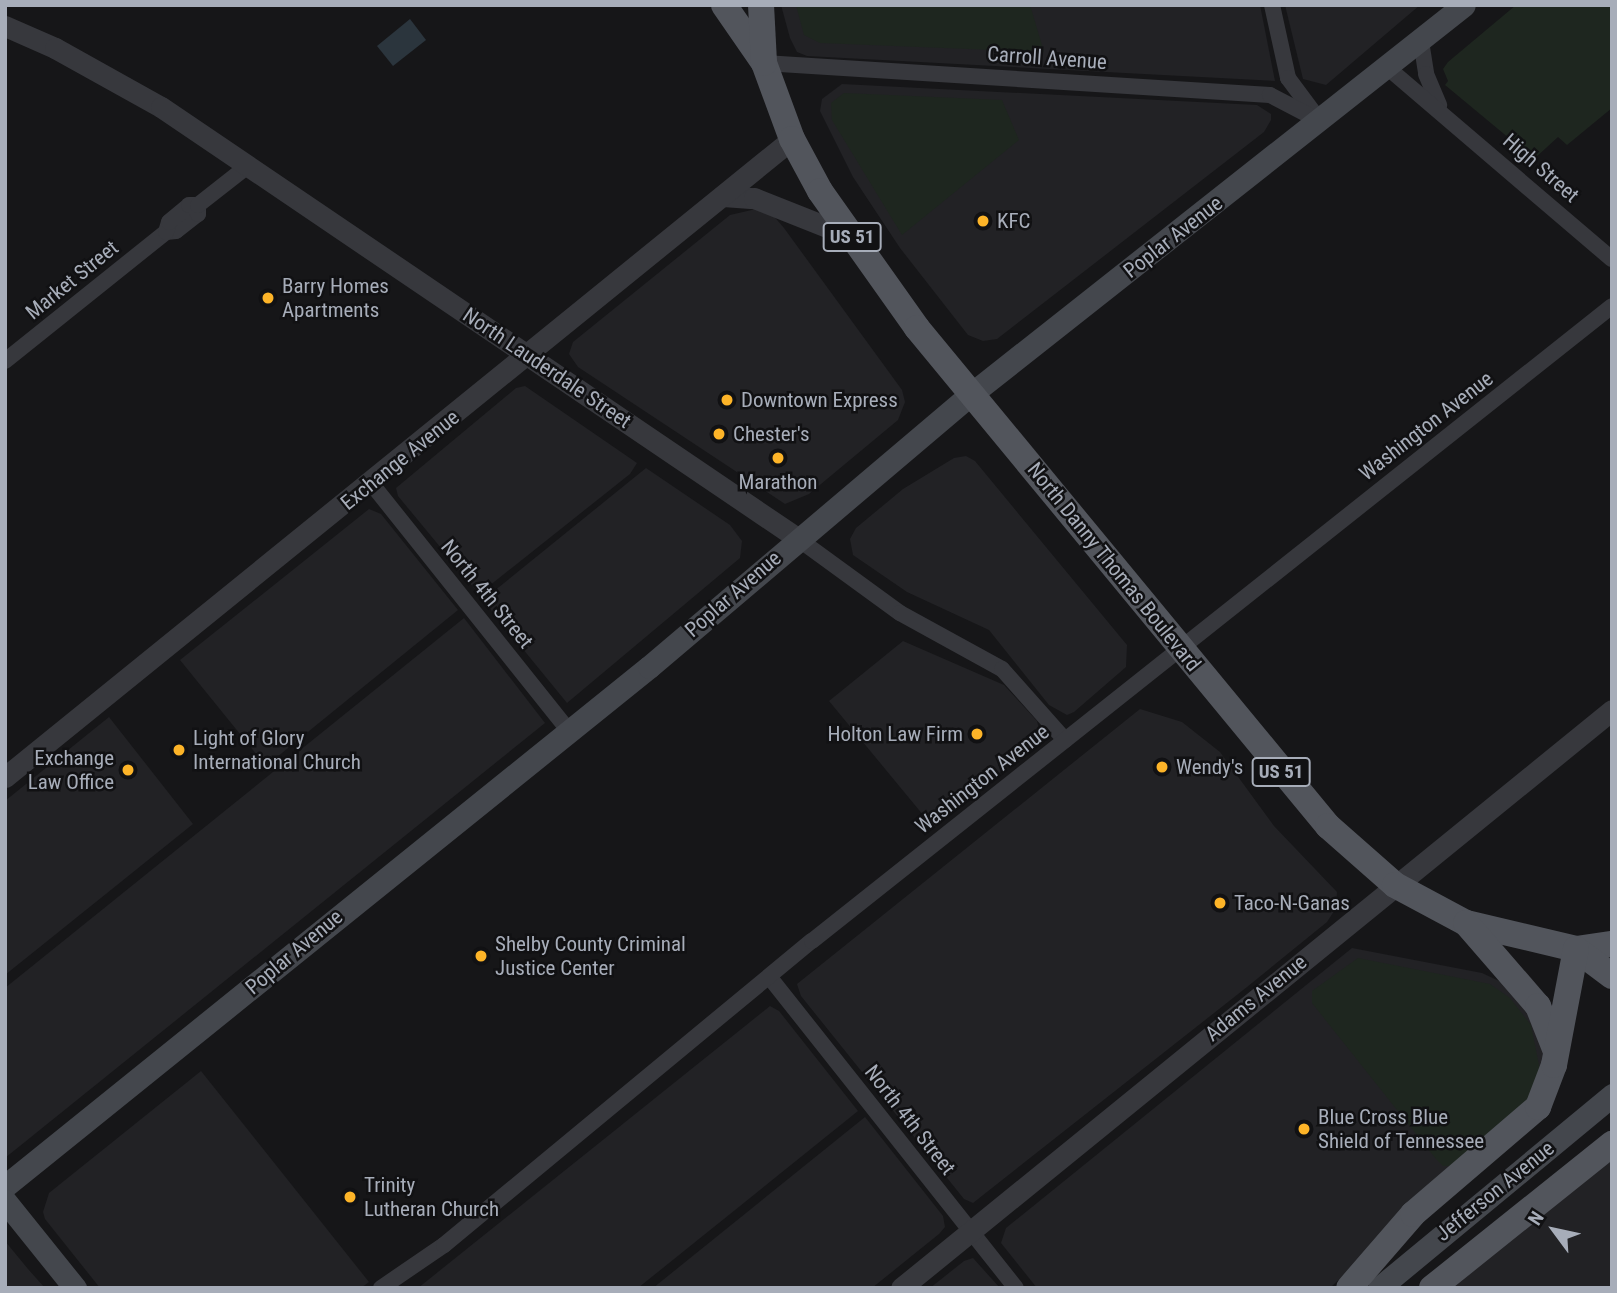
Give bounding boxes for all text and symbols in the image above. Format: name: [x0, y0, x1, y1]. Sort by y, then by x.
street label: Carroll Avenue: [986, 41, 1108, 75]
street label: High Street: [1498, 128, 1584, 208]
street label: Poplar Avenue: [1118, 190, 1228, 284]
place label: KFC: [997, 208, 1030, 234]
marker: KFC: [975, 213, 991, 229]
road number: US 51: [822, 221, 882, 252]
street label: Market Street: [21, 235, 123, 325]
place label: Barry Homes Apartments: [282, 273, 389, 323]
marker: Barry Homes Apartments: [260, 290, 276, 306]
street label: North Lauderdale Street: [458, 302, 636, 434]
street label: Washington Avenue: [1354, 366, 1498, 486]
place label: Downtown Express: [741, 387, 898, 413]
marker: Downtown Express: [719, 392, 735, 408]
street label: Exchange Avenue: [336, 405, 464, 515]
place label: Chester's: [733, 421, 810, 447]
marker: Chester's: [711, 426, 727, 442]
marker: Marathon: [770, 450, 786, 466]
street label: North Danny Thomas Boulevard: [1022, 457, 1206, 677]
place label: Marathon: [738, 469, 818, 495]
street label: North 4th Street: [436, 535, 538, 653]
street label: Poplar Avenue: [680, 545, 786, 643]
street label: Washington Avenue: [910, 719, 1054, 839]
place label: Holton Law Firm: [827, 721, 963, 747]
place label: Light of Glory International Church: [193, 725, 361, 775]
marker: Holton Law Firm: [969, 726, 985, 742]
marker: Light of Glory International Church: [171, 742, 187, 758]
place label: Exchange Law Office: [28, 745, 114, 795]
place label: Wendy's: [1176, 754, 1243, 780]
road number: US 51: [1251, 757, 1311, 788]
marker: Wendy's: [1154, 759, 1170, 775]
marker: Exchange Law Office: [120, 762, 136, 778]
place label: Taco-N-Ganas: [1234, 890, 1350, 916]
marker: Taco-N-Ganas: [1212, 895, 1228, 911]
street label: Poplar Avenue: [240, 904, 348, 1000]
place label: Shelby County Criminal Justice Center: [495, 931, 686, 981]
marker: Shelby County Criminal Justice Center: [473, 948, 489, 964]
street label: Adams Avenue: [1200, 949, 1312, 1047]
street label: North 4th Street: [859, 1060, 961, 1180]
place label: Blue Cross Blue Shield of Tennessee: [1318, 1104, 1485, 1154]
marker: Blue Cross Blue Shield of Tennessee: [1296, 1121, 1312, 1137]
street label: Jefferson Avenue: [1431, 1136, 1559, 1246]
place label: Trinity Lutheran Church: [364, 1172, 499, 1222]
marker: Trinity Lutheran Church: [342, 1189, 358, 1205]
north arrow: [1519, 1195, 1589, 1265]
text: N: [1523, 1207, 1549, 1229]

